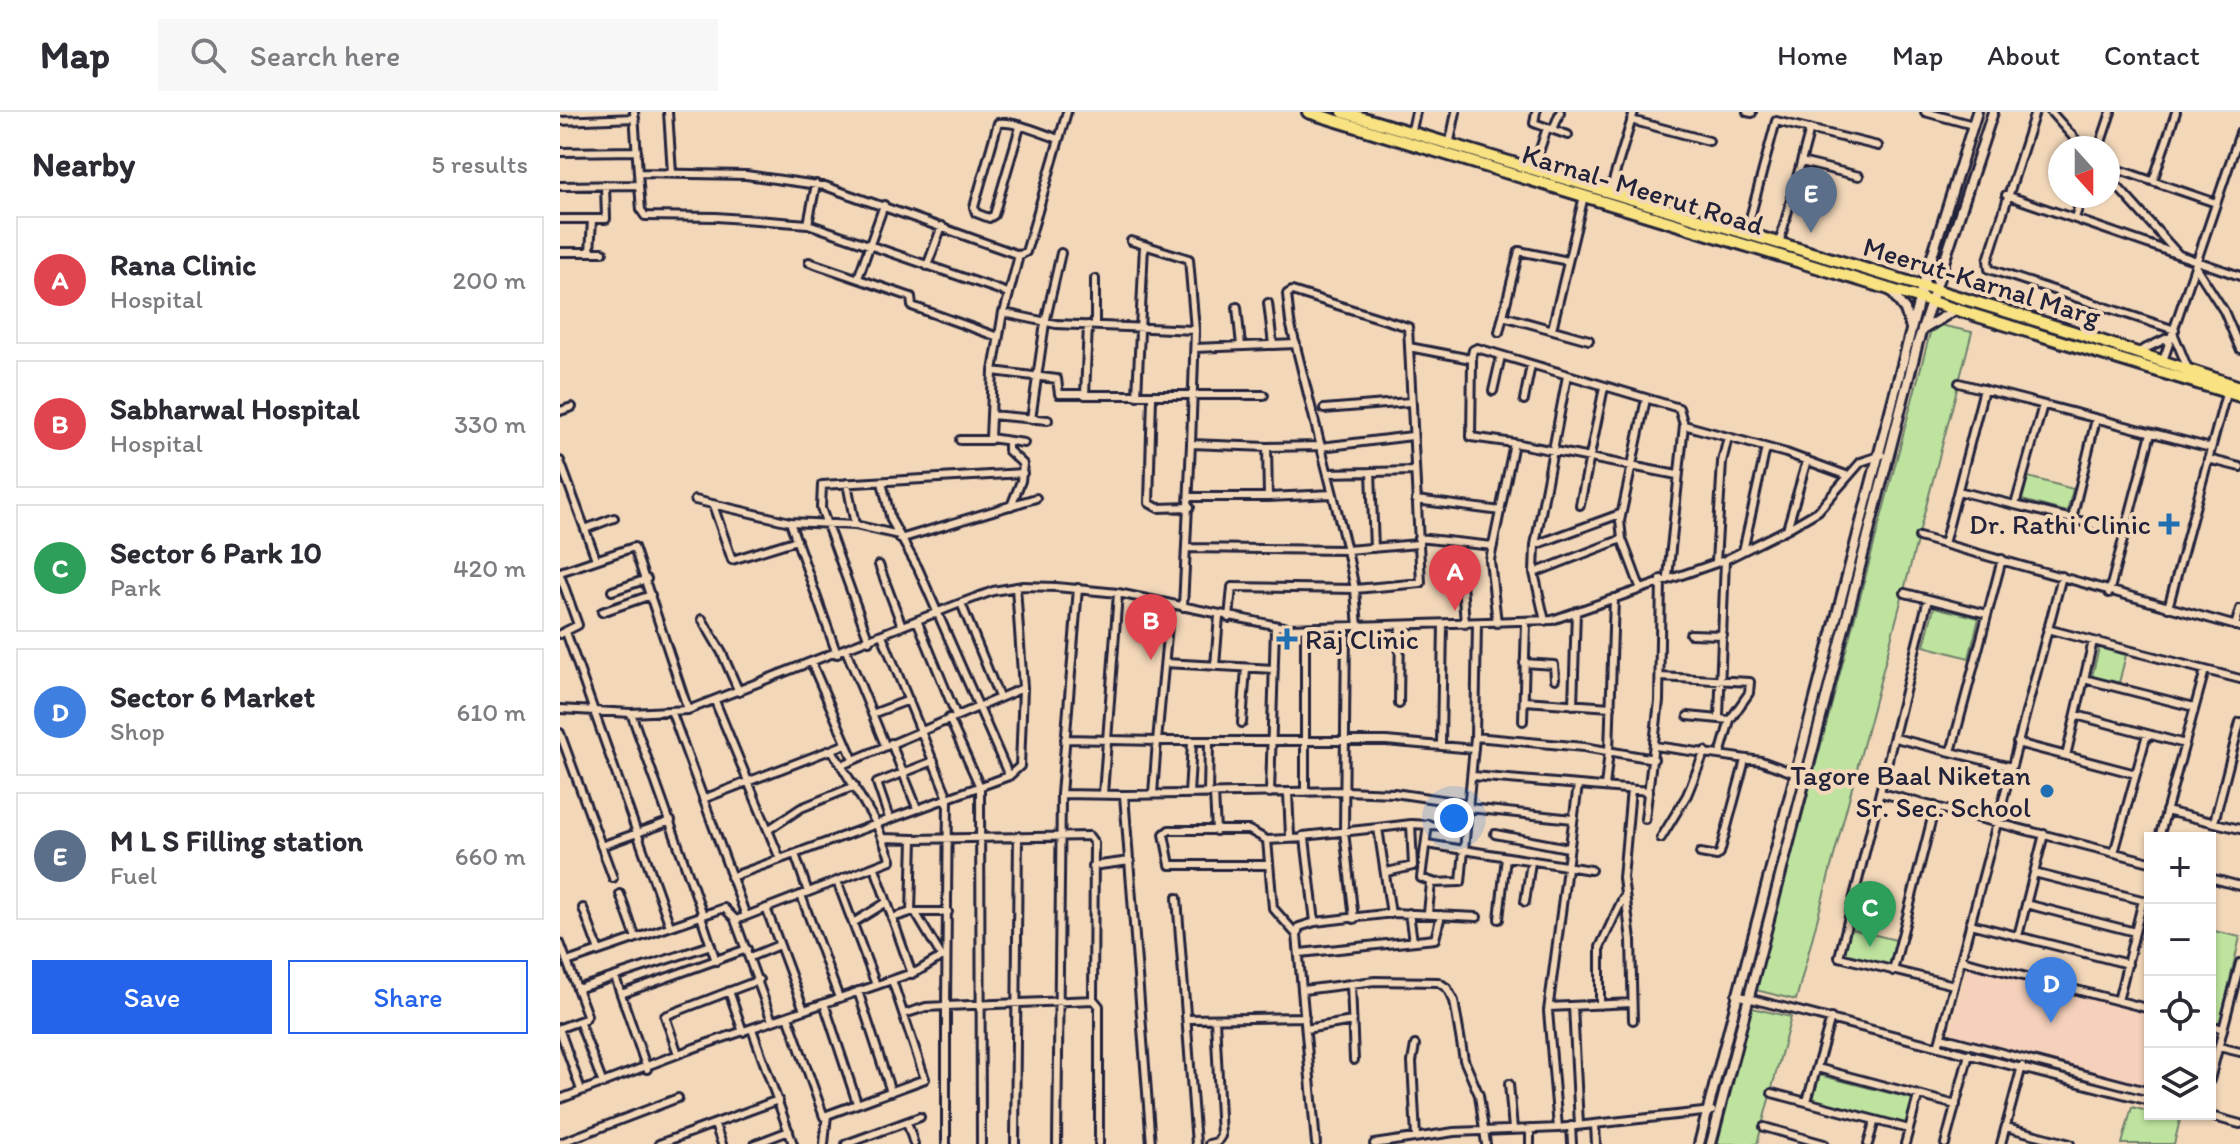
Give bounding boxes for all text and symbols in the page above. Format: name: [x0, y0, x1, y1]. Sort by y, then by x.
search box: [158, 19, 718, 91]
text: Map: [40, 32, 110, 78]
icon: search: [186, 33, 230, 77]
text: Search here: [250, 37, 400, 74]
text: Home: [1777, 38, 1848, 72]
text: Map: [1892, 38, 1943, 72]
text: About: [1987, 38, 2060, 72]
text: Contact: [2104, 38, 2200, 72]
street label: Karnal- Meerut Road: [1518, 136, 1768, 242]
north arrow: [2048, 136, 2120, 208]
text: Nearby: [32, 144, 135, 185]
text: 5 results: [431, 148, 528, 180]
pin: E: [1785, 167, 1837, 233]
street label: Meerut-Karnal Marg: [1859, 229, 2105, 333]
text: Rana Clinic: [110, 246, 256, 283]
text: A: [52, 264, 68, 296]
text: 200 m: [453, 264, 526, 296]
text: Hospital: [110, 283, 203, 315]
text: Sabharwal Hospital: [110, 390, 360, 427]
text: B: [52, 408, 68, 440]
text: 330 m: [454, 408, 526, 440]
text: Hospital: [110, 427, 203, 459]
place label: Dr. Rathi Clinic: [1969, 507, 2151, 541]
marker: Dr. Rathi Clinic: [2158, 513, 2180, 535]
text: Sector 6 Park 10: [110, 534, 322, 571]
pin: A: [1429, 545, 1481, 611]
text: C: [52, 552, 68, 584]
text: 420 m: [453, 552, 526, 584]
text: Park: [110, 571, 161, 603]
pin: B: [1125, 594, 1177, 660]
place label: Raj Clinic: [1305, 622, 1419, 656]
marker: Raj Clinic: [1276, 628, 1298, 650]
text: Sector 6 Market: [110, 678, 315, 715]
text: D: [51, 696, 69, 728]
text: 610 m: [456, 696, 526, 728]
text: Shop: [110, 715, 165, 747]
place label: Tagore Baal Niketan Sr. Sec. School: [1790, 758, 2031, 824]
marker: Tagore Baal Niketan Sr. Sec. School: [2038, 782, 2056, 800]
your location: [1434, 798, 1474, 838]
text: M L S Filling station: [110, 822, 363, 859]
map controls: [2144, 832, 2216, 1120]
button: +: [2144, 832, 2216, 904]
text: E: [53, 840, 67, 872]
text: 660 m: [455, 840, 526, 872]
text: Fuel: [110, 859, 157, 891]
pin: C: [1844, 881, 1896, 947]
button: −: [2144, 904, 2216, 976]
pin: D: [2025, 957, 2077, 1023]
button: Save: [32, 960, 272, 1034]
button: Share: [288, 960, 528, 1034]
button: locate: [2144, 976, 2216, 1048]
button: layers: [2144, 1048, 2216, 1120]

